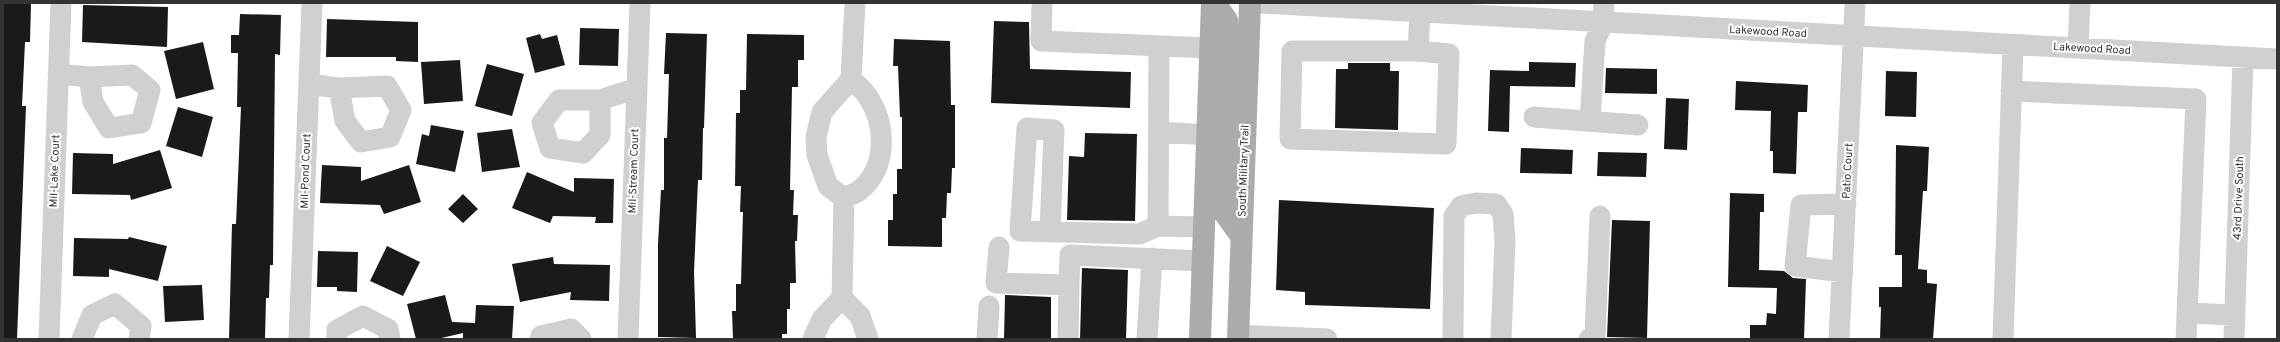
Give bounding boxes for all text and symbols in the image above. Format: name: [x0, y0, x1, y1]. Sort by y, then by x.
street label: Lakewood Road: [1729, 23, 1807, 41]
street label: Lakewood Road: [2053, 40, 2131, 58]
street label: South Military Trail: [1235, 125, 1253, 217]
street label: Mil-Stream Court: [626, 128, 642, 214]
street label: Mil-Pond Court: [298, 133, 314, 209]
street label: Mil-Lake Court: [47, 134, 63, 208]
street label: Patio Court: [1840, 143, 1856, 199]
street label: 43rd Drive South: [2231, 156, 2247, 240]

